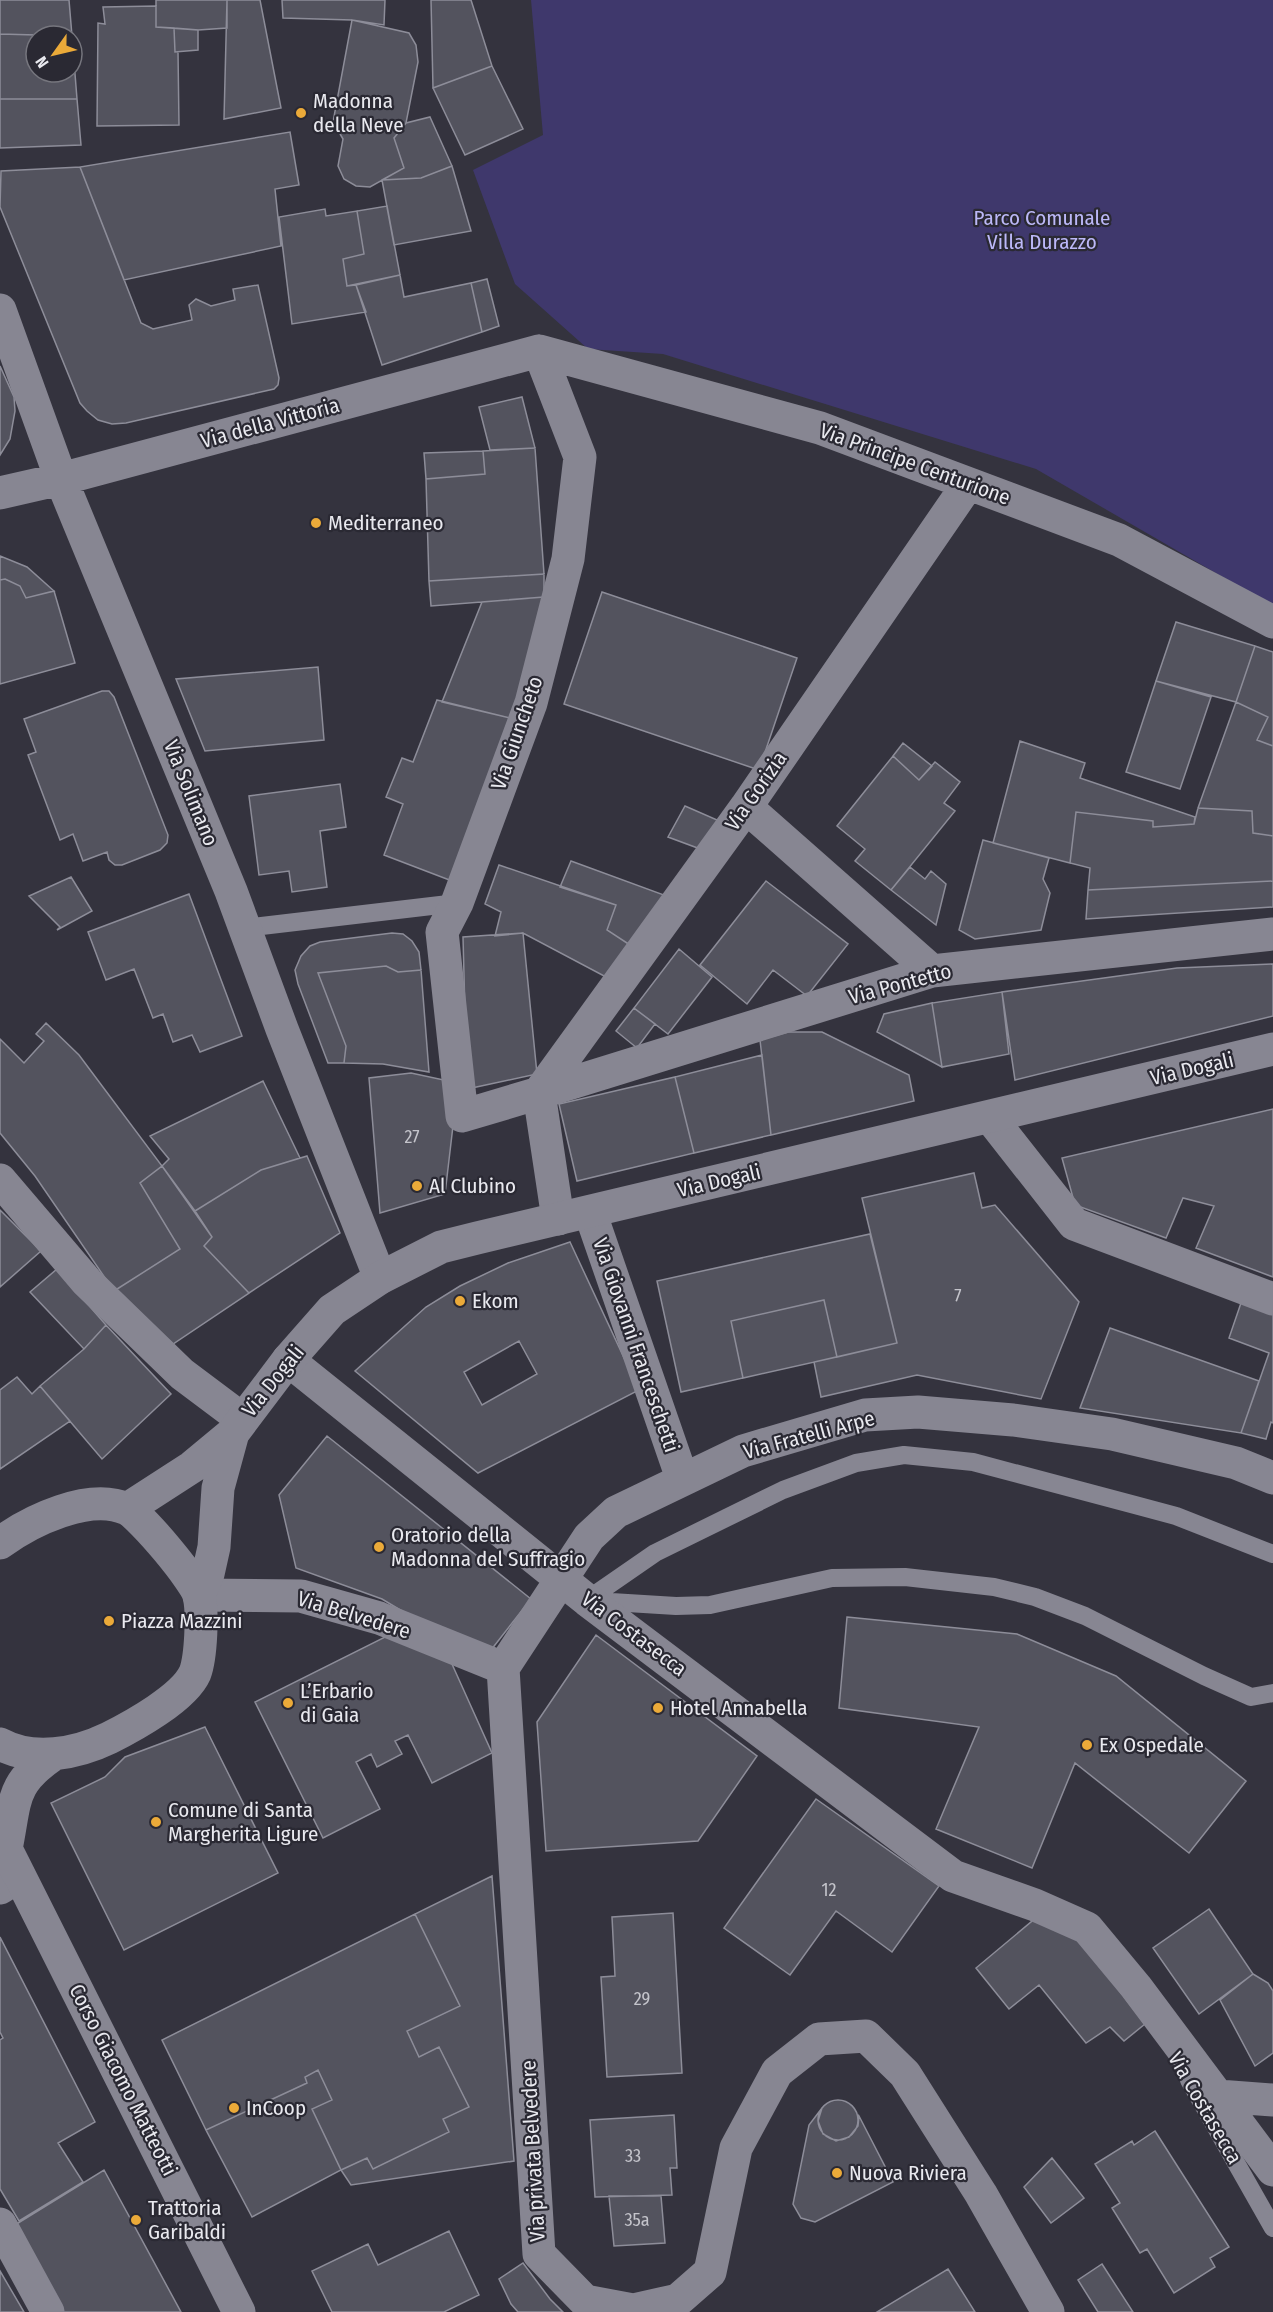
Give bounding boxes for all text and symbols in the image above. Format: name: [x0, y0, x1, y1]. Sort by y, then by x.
north arrow: [24, 24, 84, 84]
text: N: [31, 53, 53, 71]
place label: Madonna della Neve: [313, 88, 404, 138]
marker: Madonna della Neve: [294, 106, 308, 120]
park label: Parco Comunale Villa Durazzo: [974, 205, 1110, 255]
street label: Via della Vittoria: [198, 392, 342, 454]
street label: Via Principe Centurione: [816, 417, 1014, 511]
place label: Mediterraneo: [328, 510, 444, 536]
marker: Mediterraneo: [309, 516, 323, 530]
street label: Via Giuncheto: [485, 673, 549, 793]
street label: Via Solimano: [158, 736, 224, 850]
street label: Via Gorizia: [719, 746, 793, 836]
street label: Via Pontetto: [846, 958, 954, 1010]
street label: Via Dogali: [1148, 1047, 1236, 1091]
house number: 27: [404, 1126, 420, 1148]
street label: Via Dogali: [675, 1159, 763, 1203]
place label: Al Clubino: [429, 1173, 516, 1199]
marker: Al Clubino: [410, 1179, 424, 1193]
street label: Via Giovanni Franceschetti: [587, 1234, 685, 1456]
house number: 7: [954, 1285, 962, 1307]
place label: Ekom: [472, 1288, 519, 1314]
marker: Ekom: [453, 1294, 467, 1308]
street label: Via Dogali: [236, 1340, 310, 1422]
street label: Via Fratelli Arpe: [741, 1405, 877, 1465]
place label: Oratorio della Madonna del Suffragio: [391, 1522, 585, 1572]
marker: Oratorio della Madonna del Suffragio: [372, 1540, 386, 1554]
street label: Via Belvedere: [294, 1585, 414, 1645]
street label: Via Costasecca: [576, 1586, 692, 1682]
place label: Piazza Mazzini: [121, 1608, 243, 1634]
marker: Piazza Mazzini: [102, 1614, 116, 1628]
place label: L’Erbario di Gaia: [300, 1678, 374, 1728]
place label: Hotel Annabella: [670, 1695, 807, 1721]
marker: L’Erbario di Gaia: [281, 1696, 295, 1710]
marker: Hotel Annabella: [651, 1701, 665, 1715]
place label: Ex Ospedale: [1099, 1732, 1204, 1758]
marker: Ex Ospedale: [1080, 1738, 1094, 1752]
place label: Comune di Santa Margherita Ligure: [168, 1797, 319, 1847]
marker: Comune di Santa Margherita Ligure: [149, 1815, 163, 1829]
house number: 12: [822, 1879, 837, 1901]
street label: Corso Giacomo Matteotti: [63, 1980, 183, 2180]
house number: 29: [634, 1988, 650, 2010]
street label: Via Costasecca: [1162, 2047, 1248, 2169]
street label: Via privata Belvedere: [515, 2060, 551, 2242]
place label: InCoop: [246, 2095, 306, 2121]
marker: InCoop: [227, 2101, 241, 2115]
house number: 33: [625, 2145, 641, 2167]
place label: Nuova Riviera: [849, 2160, 967, 2186]
marker: Nuova Riviera: [830, 2166, 844, 2180]
place label: Trattoria Garibaldi: [148, 2195, 226, 2245]
house number: 35a: [624, 2209, 650, 2231]
marker: Trattoria Garibaldi: [129, 2213, 143, 2227]

